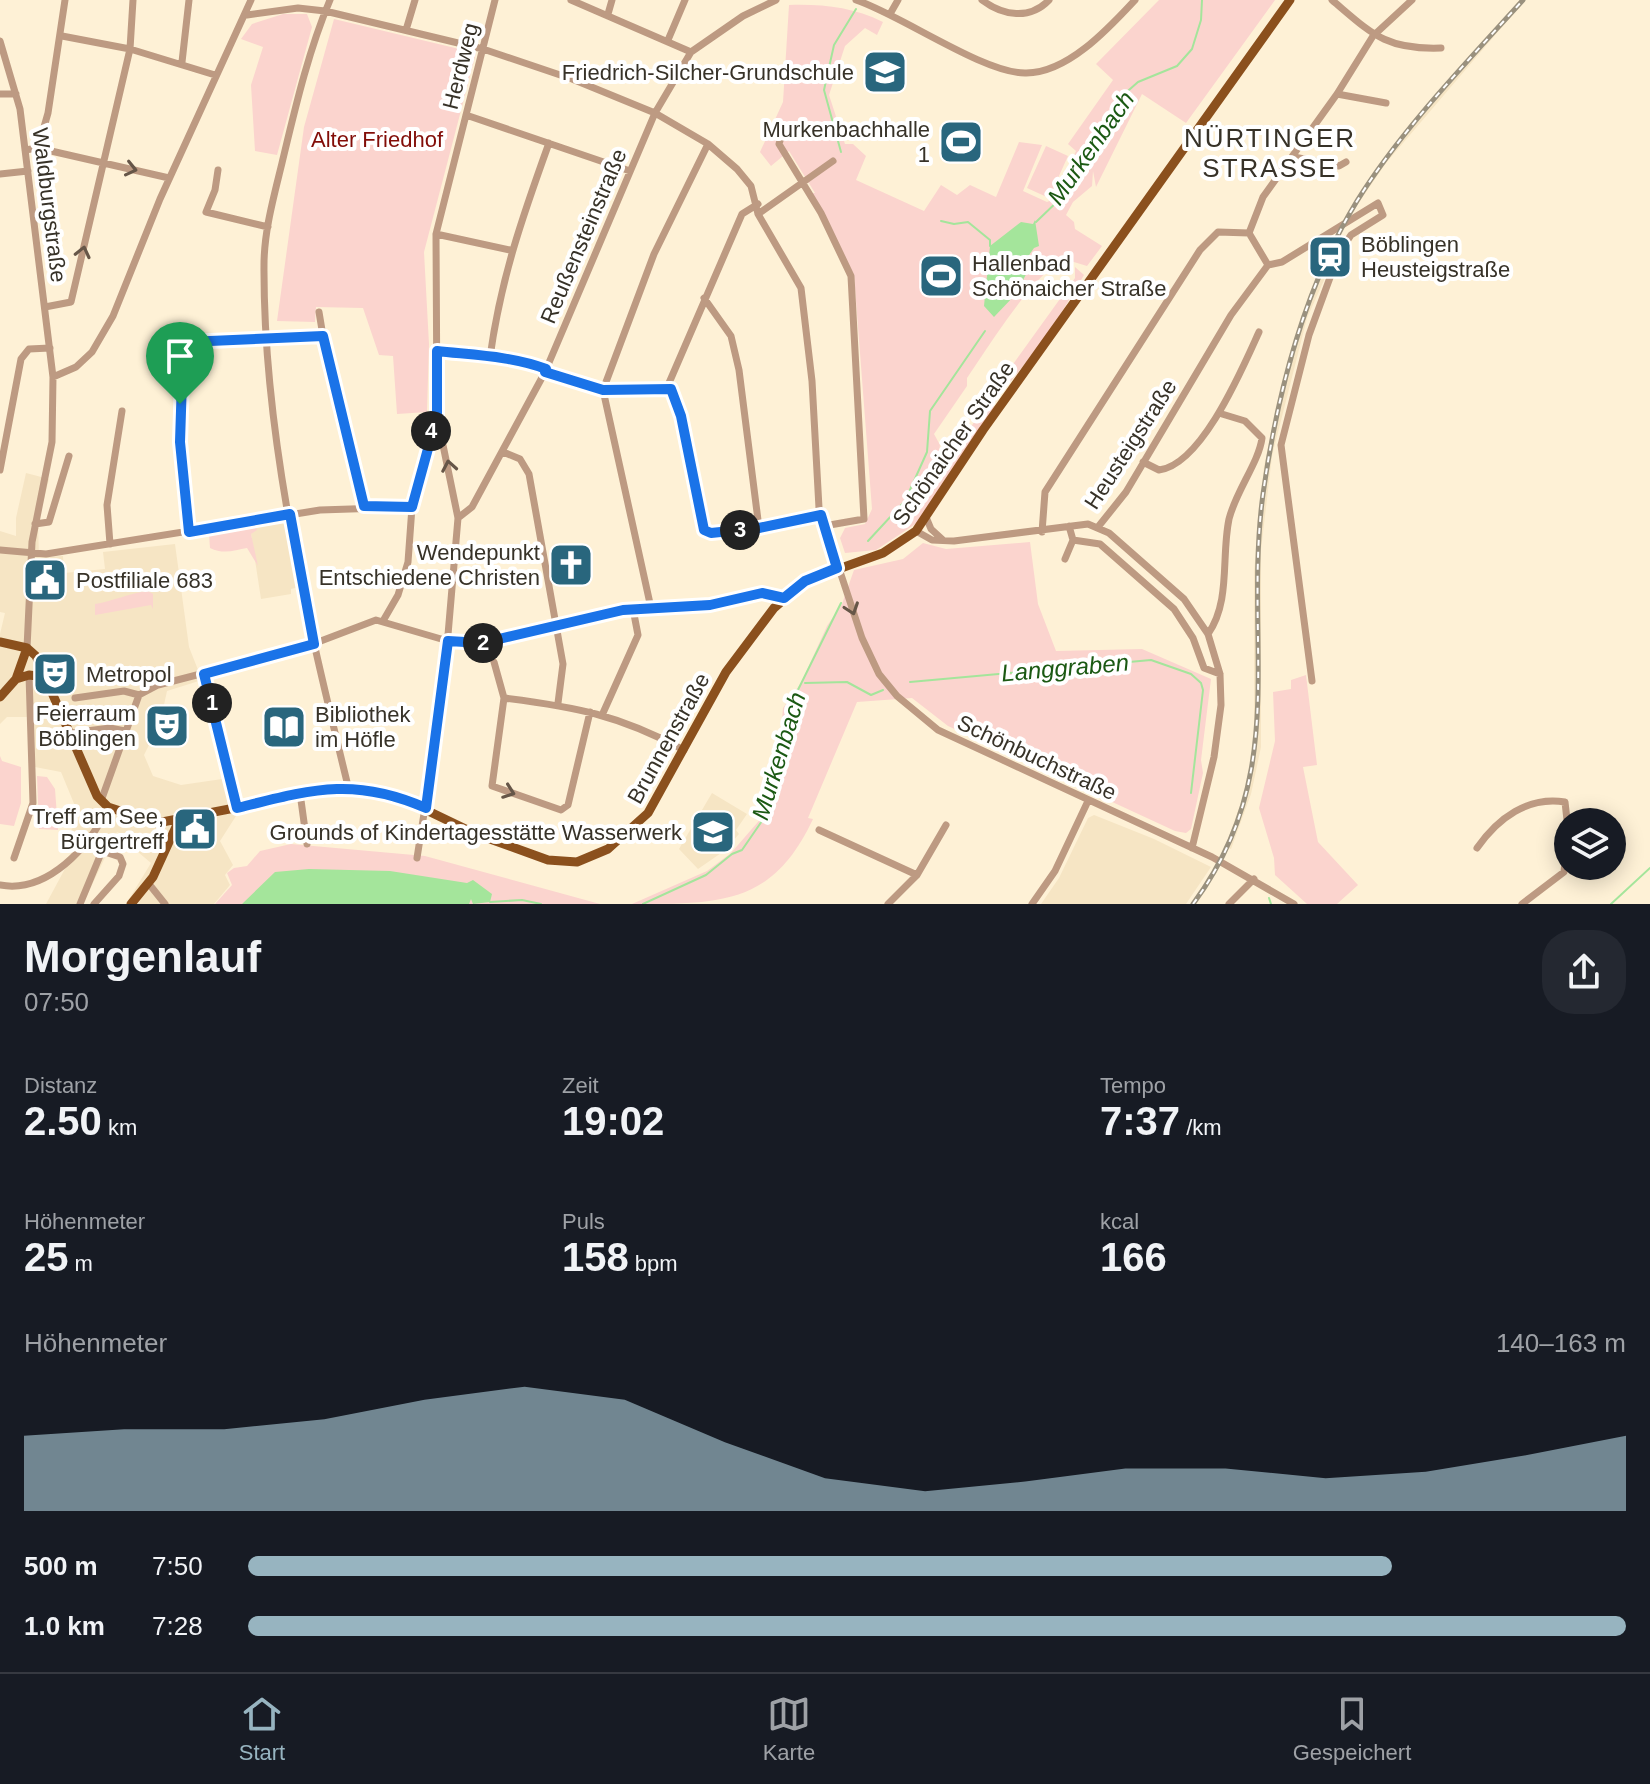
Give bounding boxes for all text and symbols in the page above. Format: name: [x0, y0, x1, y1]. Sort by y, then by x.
street label: Herdweg: [438, 20, 483, 112]
school or university icon: Friedrich-Silcher-Grundschule: [861, 48, 909, 96]
place label: Friedrich-Silcher-Grundschule: [562, 60, 854, 85]
water label: Murkenbach: [1042, 86, 1140, 210]
place label: Murkenbachhalle 1: [762, 117, 930, 167]
sports icon: Murkenbachhalle 1: [937, 118, 985, 166]
district label: NÜRTINGER STRASSE: [1184, 123, 1356, 183]
street label: Waldburgstraße: [28, 126, 71, 284]
park label: Alter Friedhof: [311, 127, 444, 152]
street label: Reußensteinstraße: [535, 145, 632, 327]
one-way arrow: [123, 160, 137, 177]
place label: Böblingen Heusteigstraße: [1361, 232, 1510, 282]
station icon: Böblingen Heusteigstraße: [1306, 233, 1354, 281]
one-way arrow: [74, 246, 91, 259]
place label: Hallenbad Schönaicher Straße: [972, 251, 1166, 301]
sports icon: Hallenbad Schönaicher Straße: [917, 252, 965, 300]
pin: [146, 322, 214, 404]
icon: arrive: [158, 334, 202, 378]
street label: Schönaicher Straße: [887, 356, 1019, 530]
street label: Heusteigstraße: [1079, 375, 1182, 514]
pin: 4: [411, 411, 451, 451]
text: 4: [425, 418, 437, 443]
one-way arrow: [441, 460, 458, 473]
pin: 3: [720, 510, 760, 550]
text: 3: [734, 517, 746, 542]
place label: Wendepunkt Entschiedene Christen: [319, 540, 540, 590]
church icon: Wendepunkt Entschiedene Christen: [547, 541, 595, 589]
public building icon: Postfiliale 683: [21, 556, 69, 604]
place label: Postfiliale 683: [76, 568, 213, 593]
one-way arrow: [842, 602, 858, 616]
pin: 2: [463, 623, 503, 663]
text: 2: [477, 630, 489, 655]
water label: Langgraben: [1000, 648, 1130, 687]
theatre icon: Metropol: [31, 650, 79, 698]
place label: Metropol: [86, 662, 172, 687]
street label: Brunnenstraße: [622, 669, 715, 808]
pin: 1: [192, 683, 232, 723]
water label: Murkenbach: [746, 689, 811, 823]
text: 1: [206, 690, 218, 715]
place label: Feierraum Böblingen: [36, 701, 136, 751]
theatre icon: Feierraum Böblingen: [143, 702, 191, 750]
place label: Bibliothek im Höfle: [315, 702, 411, 752]
library icon: Bibliothek im Höfle: [260, 703, 308, 751]
street label: Schönbuchstraße: [953, 710, 1120, 805]
one-way arrow: [501, 782, 515, 798]
place label: Treff am See, Bürgertreff: [32, 804, 165, 854]
public building icon: Treff am See, Bürgertreff: [171, 805, 219, 853]
school or university icon: Grounds of Kindertagesstätte Wasserwerk: [689, 808, 737, 856]
map controls: [1554, 808, 1626, 880]
button: layers: [1554, 808, 1626, 880]
place label: Grounds of Kindertagesstätte Wasserwerk: [270, 820, 683, 845]
button: share: [1542, 930, 1626, 1014]
text: Morgenlauf: [24, 932, 261, 981]
text: 07:50: [24, 987, 89, 1017]
text: Distanz: [24, 1073, 97, 1098]
text: Zeit: [562, 1073, 599, 1098]
text: Tempo: [1100, 1073, 1166, 1098]
text: 2.50: [24, 1099, 102, 1143]
text: 19:02: [562, 1099, 664, 1143]
text: 7:37: [1100, 1099, 1180, 1143]
text: km: [102, 1115, 137, 1140]
text: /km: [1180, 1115, 1222, 1140]
text: Höhenmeter: [24, 1209, 145, 1234]
text: Puls: [562, 1209, 605, 1234]
text: kcal: [1100, 1209, 1139, 1234]
text: 25: [24, 1235, 69, 1279]
text: 158: [562, 1235, 629, 1279]
text: 166: [1100, 1235, 1167, 1279]
text: m: [69, 1251, 93, 1276]
text: bpm: [629, 1251, 678, 1276]
text: Höhenmeter: [24, 1328, 167, 1358]
text: 140–163 m: [1496, 1328, 1626, 1358]
text: 500 m: [24, 1551, 98, 1581]
text: 7:50: [152, 1551, 203, 1581]
text: 1.0 km: [24, 1611, 105, 1641]
text: 7:28: [152, 1611, 203, 1641]
tab: Start: [239, 1692, 285, 1766]
tab: Karte: [763, 1692, 815, 1766]
tab: Gespeichert: [1293, 1692, 1411, 1766]

